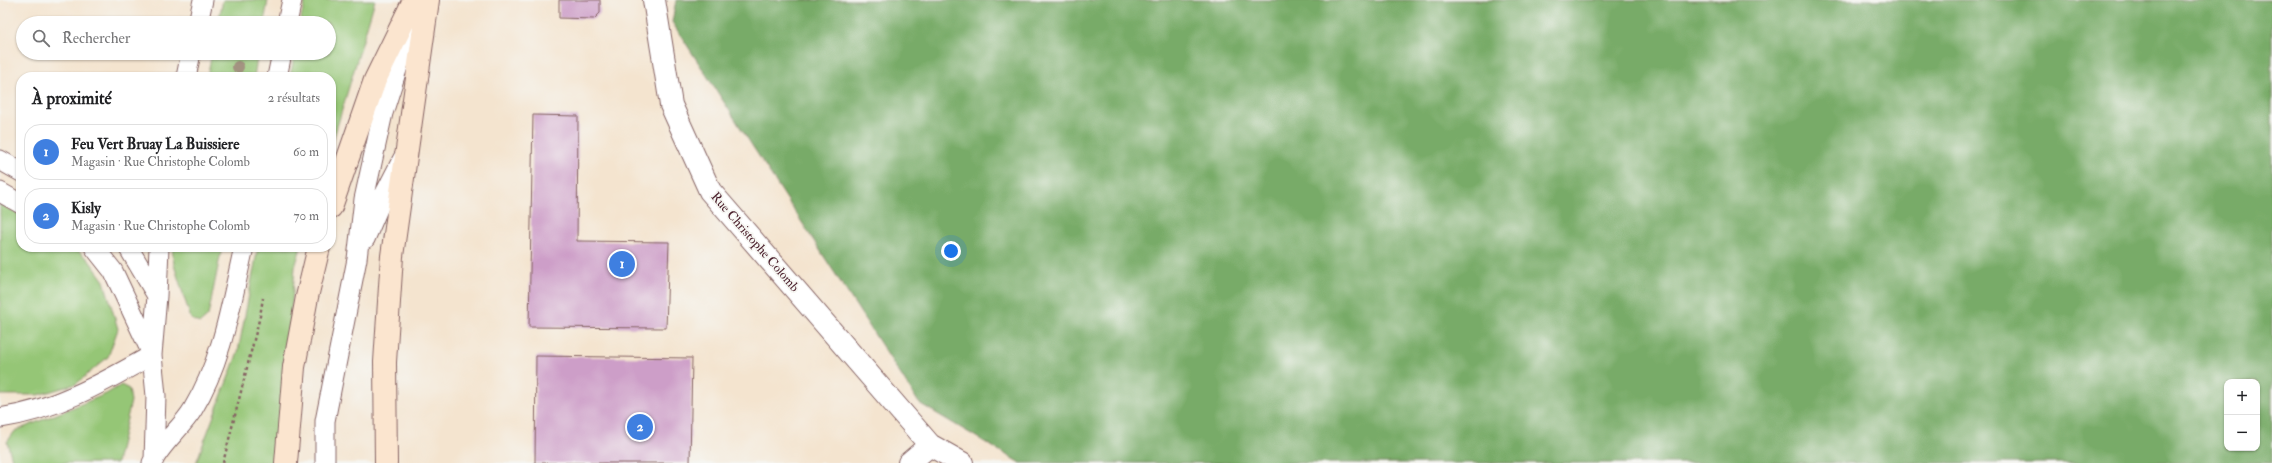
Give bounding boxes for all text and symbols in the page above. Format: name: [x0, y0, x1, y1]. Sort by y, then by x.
search box: [16, 16, 336, 60]
icon: search: [30, 27, 52, 49]
text: Rechercher: [62, 29, 130, 48]
text: À proximité: [32, 88, 112, 109]
text: 2 résultats: [268, 90, 320, 106]
text: Feu Vert Bruay La Buissiere: [71, 135, 239, 154]
text: 1: [44, 144, 48, 160]
text: 60 m: [293, 144, 319, 160]
text: Magasin · Rue Christophe Colomb: [71, 154, 250, 170]
street label: Rue Christophe Colomb: [707, 189, 803, 296]
text: Kisly: [71, 199, 101, 218]
text: 2: [43, 208, 49, 224]
text: 70 m: [294, 208, 319, 224]
text: Magasin · Rue Christophe Colomb: [71, 218, 250, 234]
your location: [941, 241, 961, 261]
pin: 1: [609, 249, 635, 279]
map controls: [2224, 379, 2260, 451]
button: +: [2224, 379, 2260, 415]
pin: 2: [627, 412, 653, 442]
button: −: [2224, 415, 2260, 451]

